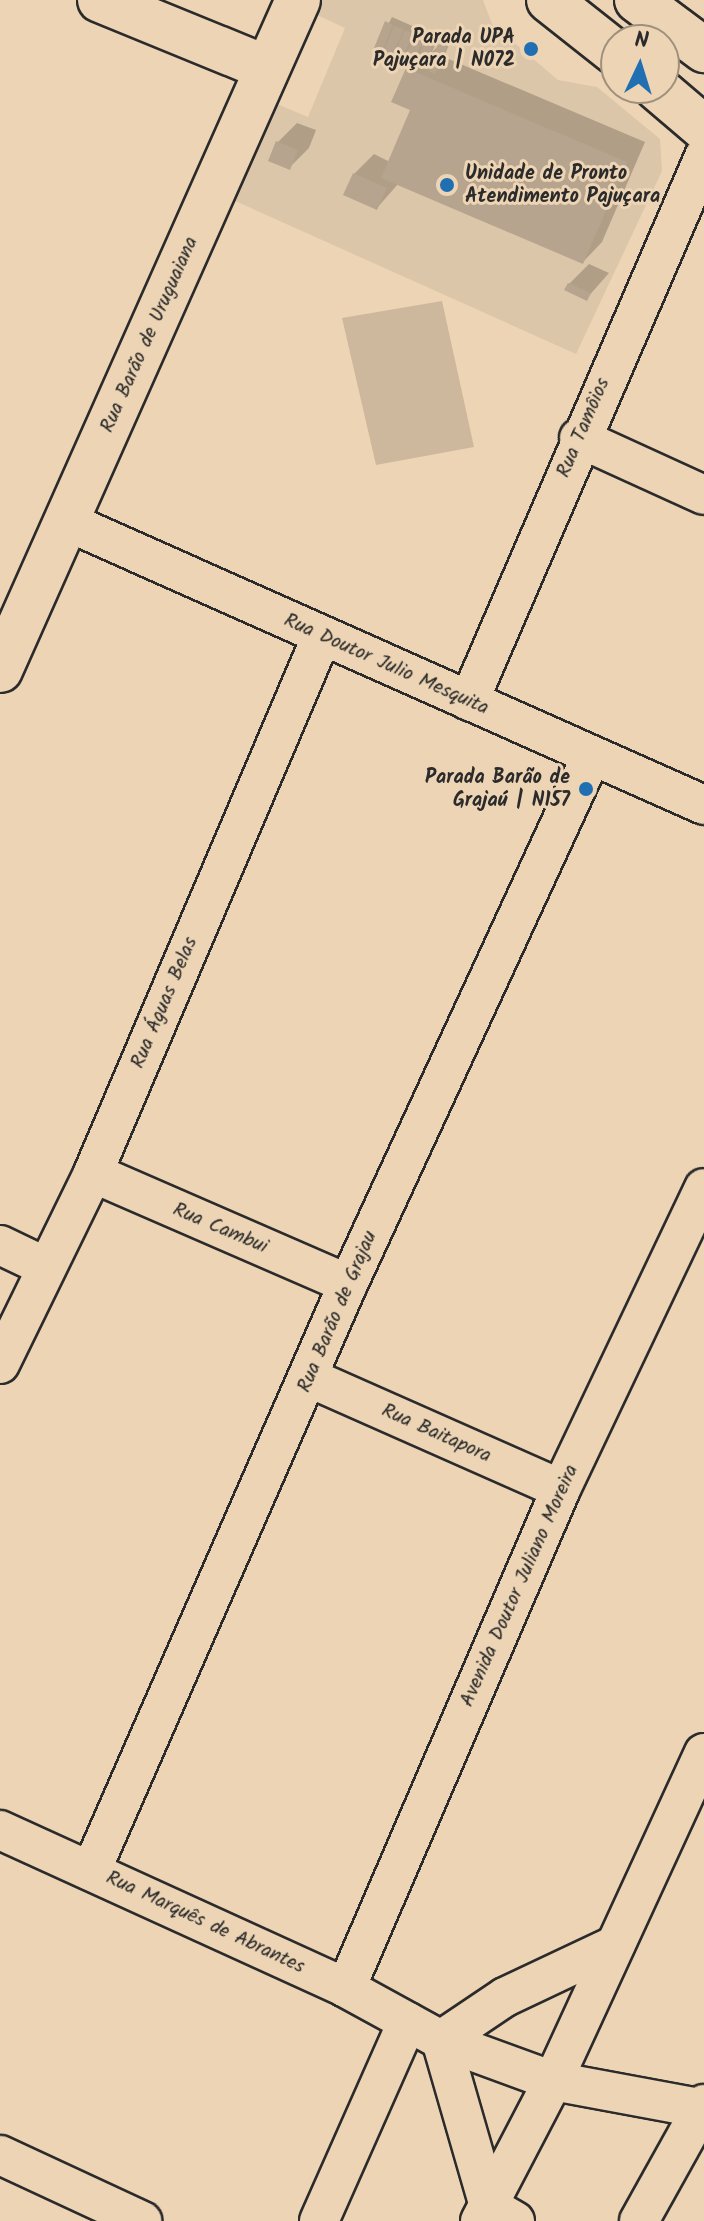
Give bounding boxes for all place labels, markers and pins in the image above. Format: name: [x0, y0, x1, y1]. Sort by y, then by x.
place label: Parada UPA Pajuçara | N072: [373, 26, 515, 73]
marker: Parada UPA Pajuçara | N072: [522, 40, 540, 58]
place label: Unidade de Pronto Atendimento Pajuçara: [465, 162, 660, 209]
marker: Unidade de Pronto Atendimento Pajuçara: [436, 174, 458, 196]
place label: Parada Barão de Grajaú | N157: [425, 766, 570, 813]
marker: Parada Barão de Grajaú | N157: [577, 780, 595, 798]

